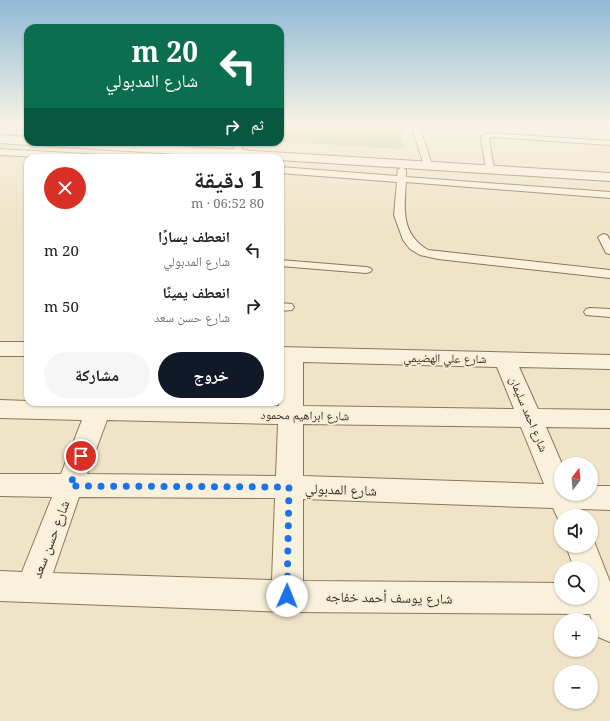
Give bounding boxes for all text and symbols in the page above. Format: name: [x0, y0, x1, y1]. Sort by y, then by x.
text: 20 m: [131, 32, 198, 70]
icon: left: [212, 40, 264, 92]
text: شارع المدبولي: [105, 68, 198, 92]
text: ثم: [251, 114, 264, 134]
icon: right: [221, 116, 243, 138]
text: 1 دقيقة: [194, 162, 264, 195]
button: close: [44, 167, 86, 209]
text: 80 m · 06:52: [191, 194, 264, 212]
text: انعطف يسارًا: [158, 226, 230, 246]
icon: left: [242, 239, 264, 261]
text: 20 m: [44, 240, 79, 260]
text: شارع المدبولي: [163, 252, 230, 270]
text: انعطف يمينًا: [162, 282, 230, 302]
icon: right: [242, 295, 264, 317]
text: 50 m: [44, 296, 79, 316]
text: شارع حسن سعد: [154, 308, 230, 326]
street label: شارع علي الهضيمي: [403, 349, 487, 369]
button: مشاركة: [44, 352, 150, 398]
button: خروج: [158, 352, 264, 398]
street label: شارع احمد سليمان: [505, 374, 553, 454]
street label: شارع ابراهيم محمود: [261, 406, 350, 424]
pin: [64, 439, 98, 473]
icon: arrive: [70, 445, 92, 467]
north arrow: [554, 457, 598, 501]
map controls: [554, 457, 598, 709]
street label: شارع المدبولي: [305, 478, 377, 502]
street label: شارع حسن سعد: [26, 497, 74, 581]
button: sound: [554, 509, 598, 553]
button: search: [554, 561, 598, 605]
position arrow: [266, 575, 308, 617]
street label: شارع يوسف أحمد خفاجه: [325, 586, 453, 609]
button: +: [554, 613, 598, 657]
button: −: [554, 665, 598, 709]

